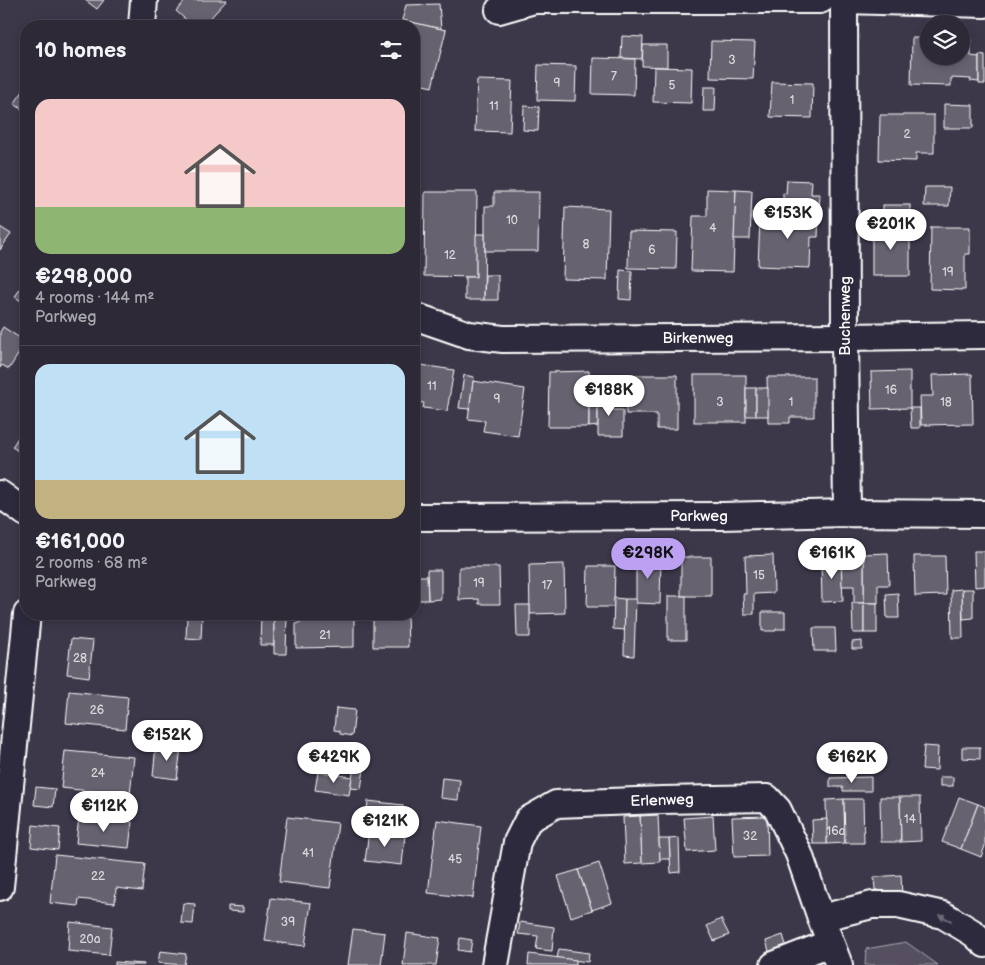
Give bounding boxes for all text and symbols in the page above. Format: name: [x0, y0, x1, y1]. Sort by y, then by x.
map controls: [920, 15, 970, 65]
button: layers: [920, 15, 970, 65]
icon: filters: [377, 36, 405, 64]
text: 10 homes: [35, 38, 126, 63]
house number: 3: [728, 53, 736, 68]
house number: 7: [611, 69, 617, 84]
house number: 9: [554, 76, 561, 91]
house number: 5: [669, 78, 676, 93]
house number: 1: [790, 93, 794, 108]
house number: 11: [489, 99, 499, 114]
house number: 2: [903, 127, 911, 142]
icon: home: [175, 131, 265, 221]
pin: €153K: [753, 198, 823, 240]
text: €153K: [764, 204, 812, 223]
pin: €201K: [856, 208, 926, 251]
house number: 10: [506, 213, 518, 228]
text: €201K: [867, 215, 915, 234]
house number: 4: [709, 221, 717, 236]
house number: 8: [583, 237, 590, 252]
house number: 6: [648, 243, 656, 258]
house number: 12: [444, 248, 456, 263]
text: €298,000: [35, 264, 132, 289]
house number: 19: [942, 265, 954, 280]
street label: Buchenweg: [836, 276, 855, 356]
text: 4 rooms · 144 m²: [35, 289, 154, 308]
text: Parkweg: [35, 308, 96, 327]
street label: Birkenweg: [662, 329, 734, 348]
pin: €188K: [574, 374, 644, 417]
house number: 11: [427, 379, 437, 394]
text: €188K: [585, 381, 633, 400]
house number: 16: [885, 383, 897, 398]
house number: 9: [494, 392, 501, 407]
house number: 3: [716, 395, 724, 410]
house number: 1: [789, 395, 793, 410]
house number: 18: [940, 395, 952, 410]
icon: home: [175, 397, 265, 487]
street label: Parkweg: [670, 507, 728, 526]
text: €161,000: [35, 529, 125, 554]
pin: €298K: [613, 538, 683, 580]
pin: €161K: [797, 538, 867, 580]
text: €298K: [622, 544, 674, 563]
text: €161K: [809, 544, 855, 563]
text: 2 rooms · 68 m²: [35, 554, 148, 573]
house number: 15: [753, 568, 765, 583]
text: Parkweg: [35, 573, 96, 592]
house number: 19: [473, 576, 485, 591]
house number: 17: [542, 578, 552, 593]
house number: 21: [319, 628, 331, 643]
house number: 28: [73, 651, 87, 666]
house number: 26: [90, 703, 104, 718]
pin: €152K: [132, 720, 202, 762]
text: €152K: [143, 726, 191, 745]
pin: €429K: [299, 742, 369, 784]
pin: €162K: [817, 742, 887, 784]
text: €429K: [308, 748, 360, 767]
text: €162K: [828, 748, 876, 767]
house number: 24: [91, 766, 106, 781]
pin: €112K: [69, 790, 139, 833]
street label: Erlenweg: [630, 790, 694, 811]
text: €112K: [81, 797, 127, 816]
pin: €121K: [350, 806, 420, 848]
text: €121K: [362, 812, 408, 831]
house number: 14: [904, 812, 917, 827]
house number: 16a: [827, 824, 846, 839]
house number: 32: [743, 829, 757, 844]
house number: 41: [302, 846, 314, 861]
house number: 45: [448, 852, 462, 867]
house number: 22: [91, 869, 105, 884]
one-way arrow: [938, 913, 952, 921]
house number: 39: [281, 915, 295, 930]
house number: 20a: [80, 932, 101, 947]

